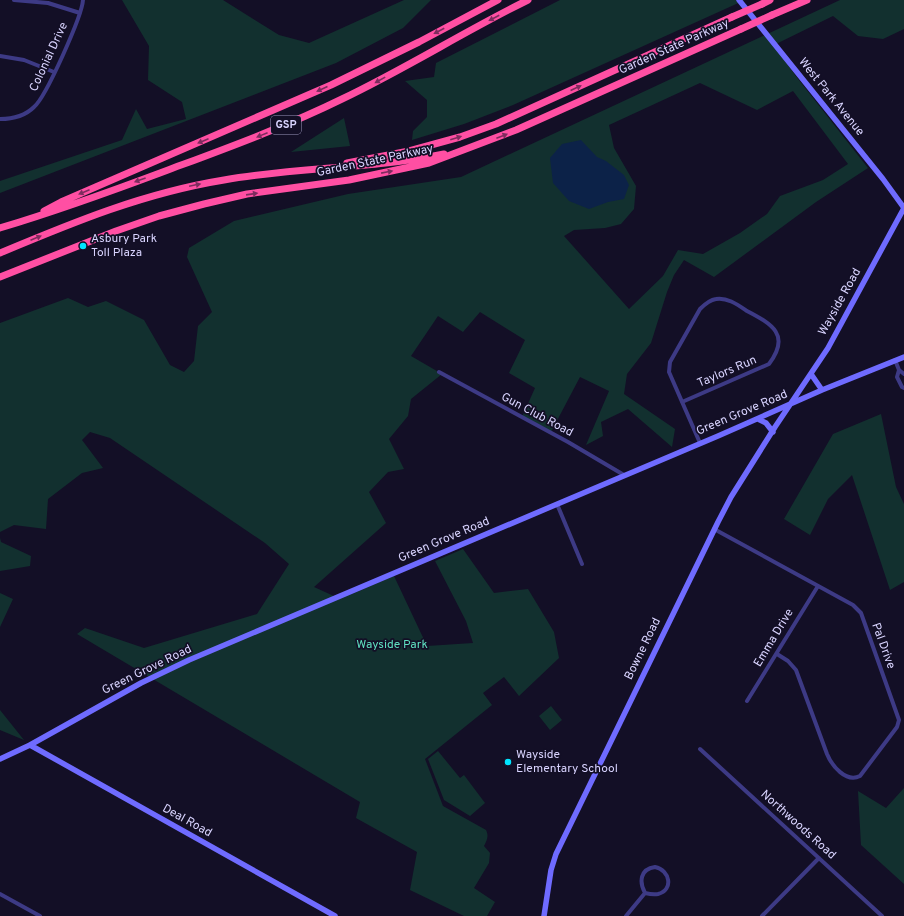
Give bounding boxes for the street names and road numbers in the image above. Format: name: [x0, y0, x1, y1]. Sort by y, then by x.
street label: Garden State Parkway: [616, 15, 732, 79]
street label: Colonial Drive: [26, 20, 72, 94]
street label: West Park Avenue: [794, 55, 868, 139]
road number: GSP: [271, 116, 301, 134]
street label: Garden State Parkway: [315, 141, 435, 181]
street label: Wayside Road: [815, 265, 865, 339]
street label: Taylors Run: [695, 352, 759, 392]
street label: Green Grove Road: [694, 387, 790, 439]
street label: Gun Club Road: [498, 389, 576, 441]
street label: Green Grove Road: [396, 514, 492, 566]
street label: Emma Drive: [750, 606, 798, 670]
street label: Bowne Road: [621, 615, 665, 683]
street label: Pal Drive: [867, 621, 899, 671]
street label: Green Grove Road: [100, 641, 194, 699]
street label: Northwoods Road: [757, 787, 839, 863]
street label: Deal Road: [159, 801, 215, 841]

